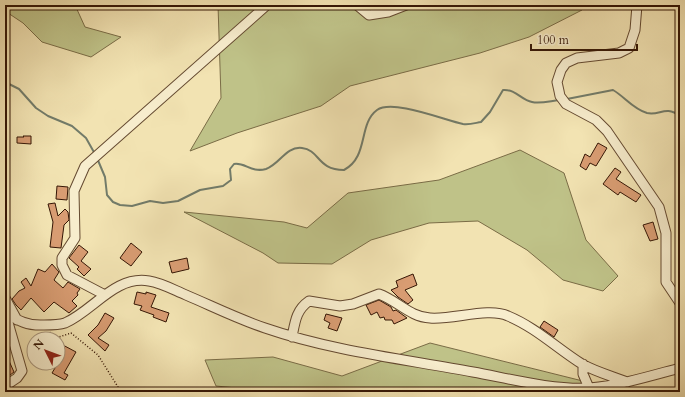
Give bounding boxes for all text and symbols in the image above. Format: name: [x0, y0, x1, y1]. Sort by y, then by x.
scale bar: [531, 26, 637, 52]
text: 100 m: [537, 32, 570, 48]
north arrow: [26, 331, 66, 371]
text: N: [30, 336, 48, 353]

